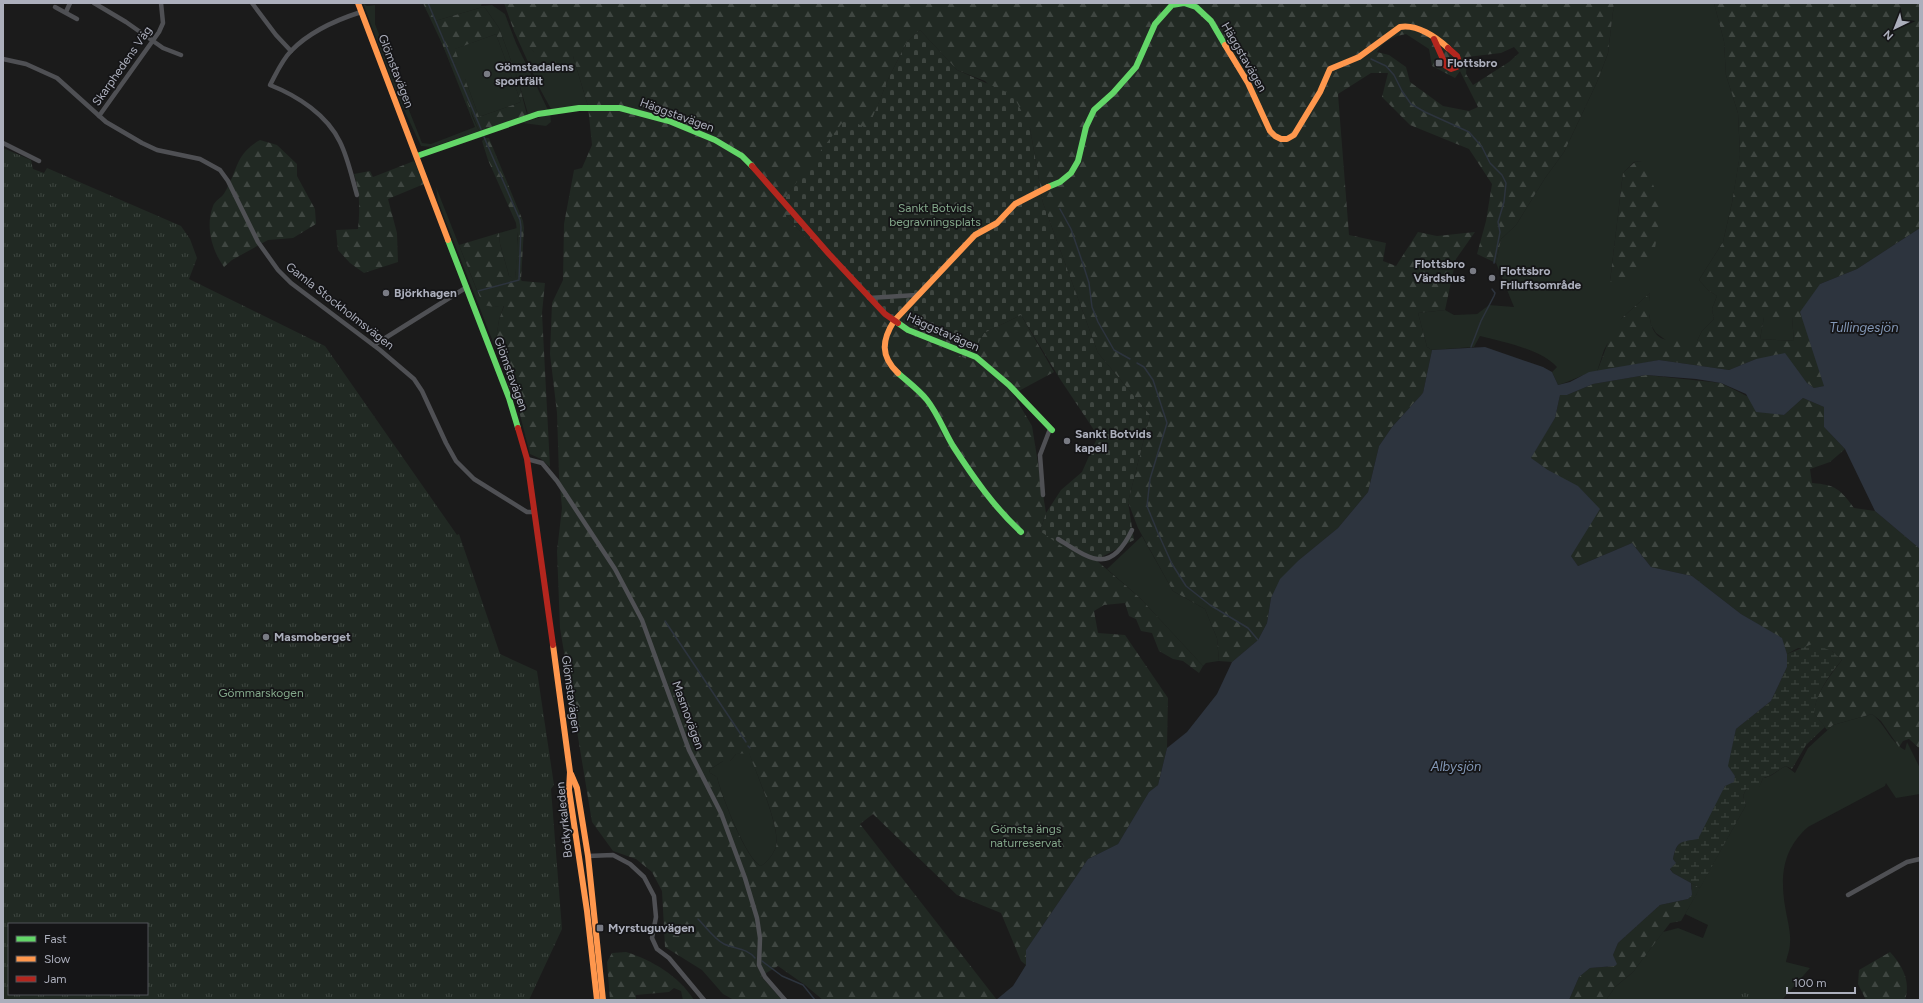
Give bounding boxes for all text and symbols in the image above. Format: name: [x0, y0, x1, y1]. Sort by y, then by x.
north arrow: [1875, 8, 1915, 48]
street label: Häggstavägen: [1218, 20, 1270, 95]
street label: Skarphedens Väg: [89, 24, 155, 108]
text: N: [1881, 27, 1896, 43]
street label: Glömstavägen: [376, 32, 417, 110]
place label: Flottsbro: [1447, 56, 1498, 70]
marker: Flottsbro: [1434, 58, 1444, 68]
place label: Gömstadalens sportfält: [495, 60, 574, 88]
marker: Gömstadalens sportfält: [482, 69, 492, 79]
street label: Häggstavägen: [638, 95, 716, 135]
park label: Sankt Botvids begravningsplats: [889, 201, 981, 229]
place label: Flottsbro Värdshus: [1413, 257, 1465, 285]
street label: Gamla Stockholmsvägen: [283, 260, 397, 353]
place label: Flottsbro Friluftsområde: [1500, 264, 1582, 292]
marker: Flottsbro Värdshus: [1468, 266, 1478, 276]
marker: Flottsbro Friluftsområde: [1487, 273, 1497, 283]
place label: Björkhagen: [394, 286, 457, 300]
marker: Björkhagen: [381, 288, 391, 298]
street label: Häggstavägen: [905, 310, 982, 354]
water label: Tullingesjön: [1830, 320, 1898, 335]
street label: Glömstavägen: [491, 335, 531, 413]
place label: Sankt Botvids kapell: [1075, 427, 1152, 455]
marker: Sankt Botvids kapell: [1062, 436, 1072, 446]
place label: Masmoberget: [274, 630, 351, 644]
marker: Masmoberget: [261, 632, 271, 642]
street label: Glömstavägen: [559, 655, 583, 734]
street label: Masmovägen: [669, 679, 707, 751]
park label: Gömmarskogen: [218, 686, 304, 700]
water label: Albysjön: [1430, 759, 1481, 774]
street label: Botkyrkaleden: [553, 781, 575, 859]
park label: Gömsta ängs naturreservat: [990, 822, 1062, 850]
place label: Myrstuguvägen: [608, 921, 695, 935]
legend: [8, 923, 148, 995]
marker: Myrstuguvägen: [595, 923, 605, 933]
text: Fast: [44, 932, 67, 946]
text: Slow: [44, 952, 71, 966]
scale bar: [1787, 969, 1855, 995]
text: Jam: [44, 972, 67, 986]
text: 100 m: [1793, 976, 1827, 990]

